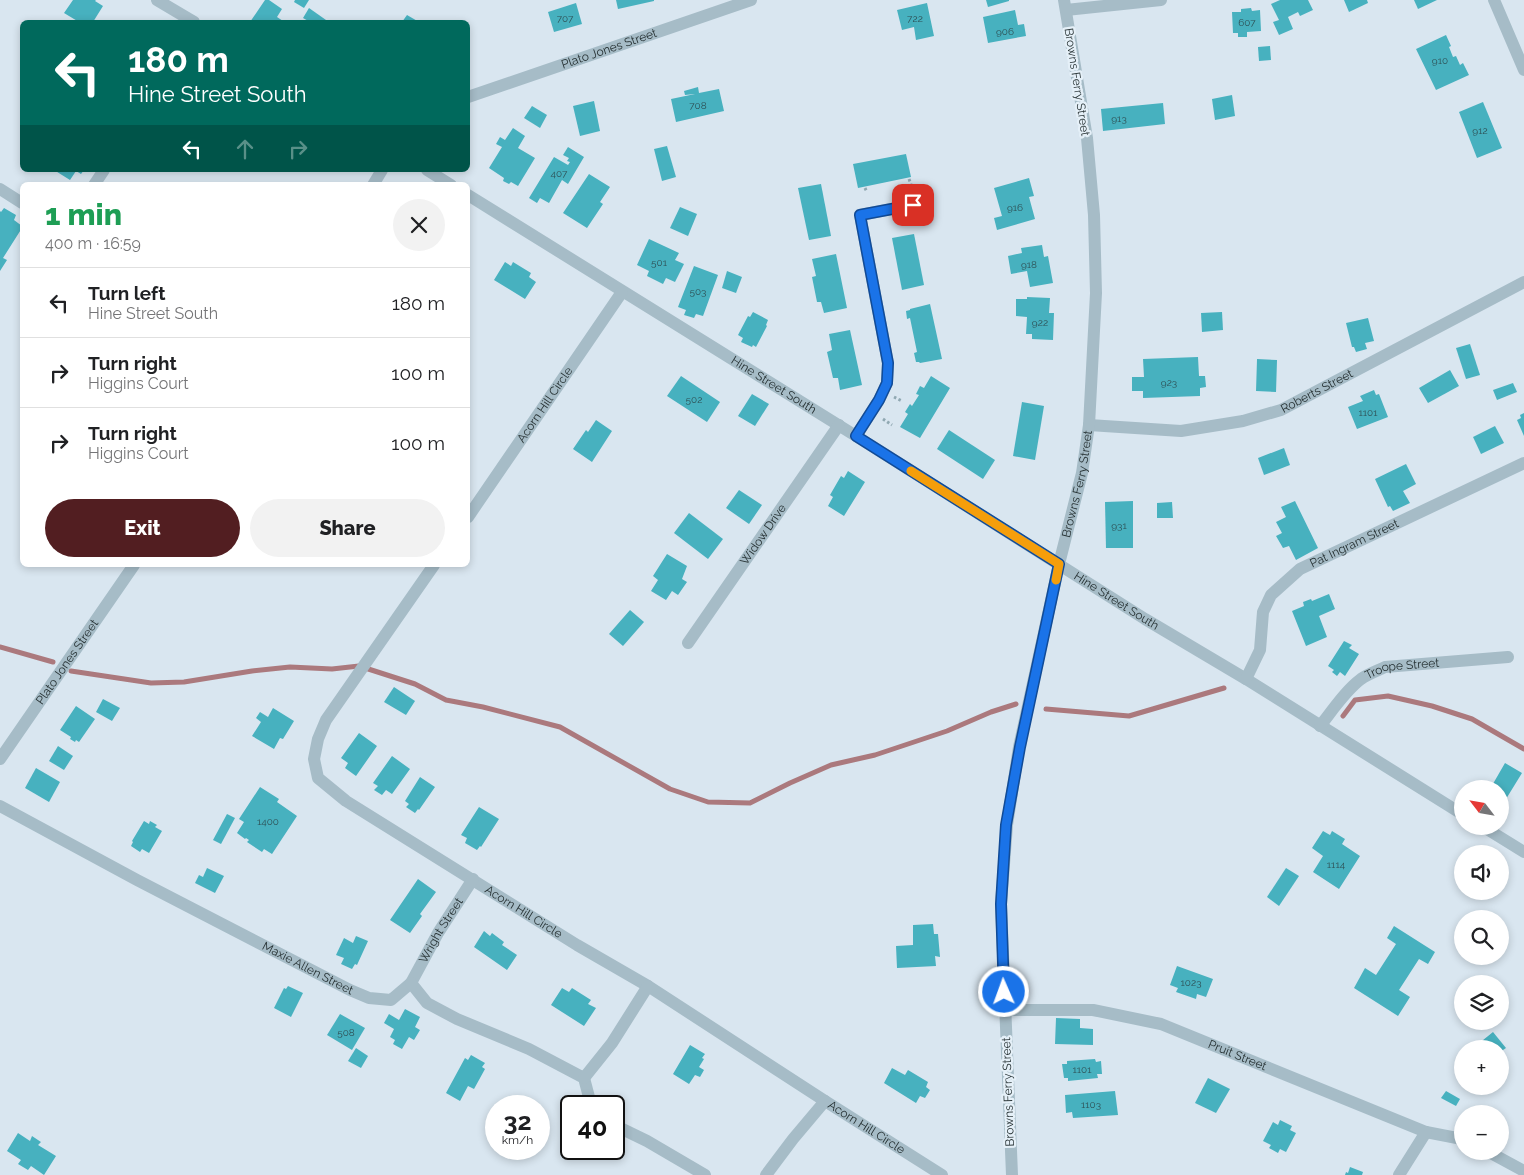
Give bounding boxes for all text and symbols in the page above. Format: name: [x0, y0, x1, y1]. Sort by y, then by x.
house number: 707: [557, 13, 574, 24]
house number: 722: [907, 13, 923, 24]
house number: 607: [1238, 17, 1256, 28]
street label: Plato Jones Street: [559, 26, 659, 72]
house number: 906: [996, 26, 1014, 37]
street label: Browns Ferry Street: [1062, 27, 1092, 137]
text: 180 m: [128, 39, 229, 80]
icon: left: [45, 40, 110, 105]
house number: 910: [1432, 55, 1448, 66]
text: Hine Street South: [128, 81, 307, 107]
house number: 708: [689, 100, 707, 111]
house number: 913: [1111, 113, 1127, 124]
house number: 912: [1472, 125, 1488, 136]
icon: left: [178, 135, 206, 163]
icon: ahead: [231, 135, 259, 163]
icon: right: [284, 135, 312, 163]
house number: 407: [551, 168, 568, 179]
pin: [892, 184, 934, 226]
icon: arrive: [899, 191, 927, 219]
text: 1 min: [45, 197, 122, 232]
button: close: [393, 199, 445, 251]
house number: 916: [1007, 202, 1023, 213]
text: 400 m · 16:59: [45, 234, 141, 253]
house number: 501: [651, 257, 668, 268]
house number: 918: [1021, 259, 1037, 270]
text: Turn left: [88, 282, 165, 304]
house number: 503: [690, 286, 706, 297]
icon: left: [45, 289, 73, 317]
text: 180 m: [392, 292, 445, 314]
text: Hine Street South: [88, 304, 218, 323]
house number: 922: [1032, 317, 1048, 328]
text: Turn right: [88, 352, 177, 374]
street label: Hine Street South: [729, 353, 819, 417]
icon: right: [45, 359, 73, 387]
text: 100 m: [391, 362, 445, 384]
street label: Acorn Hill Circle: [514, 364, 576, 445]
street label: Roberts Street: [1278, 366, 1355, 416]
text: Higgins Court: [88, 374, 189, 393]
house number: 923: [1161, 377, 1177, 388]
house number: 502: [686, 394, 702, 405]
house number: 1101: [1359, 407, 1378, 418]
text: Turn right: [88, 422, 177, 444]
icon: right: [45, 429, 73, 457]
street label: Browns Ferry Street: [1059, 429, 1095, 539]
text: 100 m: [391, 432, 445, 454]
text: Higgins Court: [88, 444, 189, 463]
button: Exit: [45, 499, 240, 557]
button: Share: [250, 499, 445, 557]
street label: Widow Drive: [737, 501, 789, 568]
street label: Pat Ingram Street: [1308, 516, 1401, 570]
house number: 931: [1111, 520, 1127, 531]
street label: Hine Street South: [1071, 569, 1161, 633]
street label: Plato Jones Street: [33, 617, 101, 707]
street label: Troope Street: [1363, 656, 1440, 682]
north arrow: [1454, 780, 1509, 835]
map controls: [1454, 780, 1509, 1160]
house number: 1400: [257, 816, 279, 827]
button: sound: [1454, 845, 1509, 900]
house number: 1114: [1327, 859, 1346, 870]
street label: Acorn Hill Circle: [483, 882, 565, 941]
street label: Wright Street: [416, 895, 466, 965]
button: search: [1454, 910, 1509, 965]
street label: Maxie Allen Street: [260, 939, 355, 998]
position arrow: [977, 965, 1029, 1017]
button: layers: [1454, 975, 1509, 1030]
house number: 1023: [1181, 977, 1201, 988]
house number: 508: [337, 1027, 355, 1038]
street label: Browns Ferry Street: [999, 1037, 1017, 1147]
street label: Pruit Street: [1206, 1037, 1269, 1073]
button: +: [1454, 1040, 1509, 1095]
house number: 1101: [1073, 1064, 1092, 1075]
speed limit sign: 40: [560, 1095, 625, 1160]
street label: Acorn Hill Circle: [825, 1098, 908, 1157]
house number: 1103: [1081, 1099, 1101, 1110]
button: −: [1454, 1105, 1509, 1160]
text: 32: [503, 1106, 532, 1136]
text: km/h: [502, 1133, 533, 1147]

